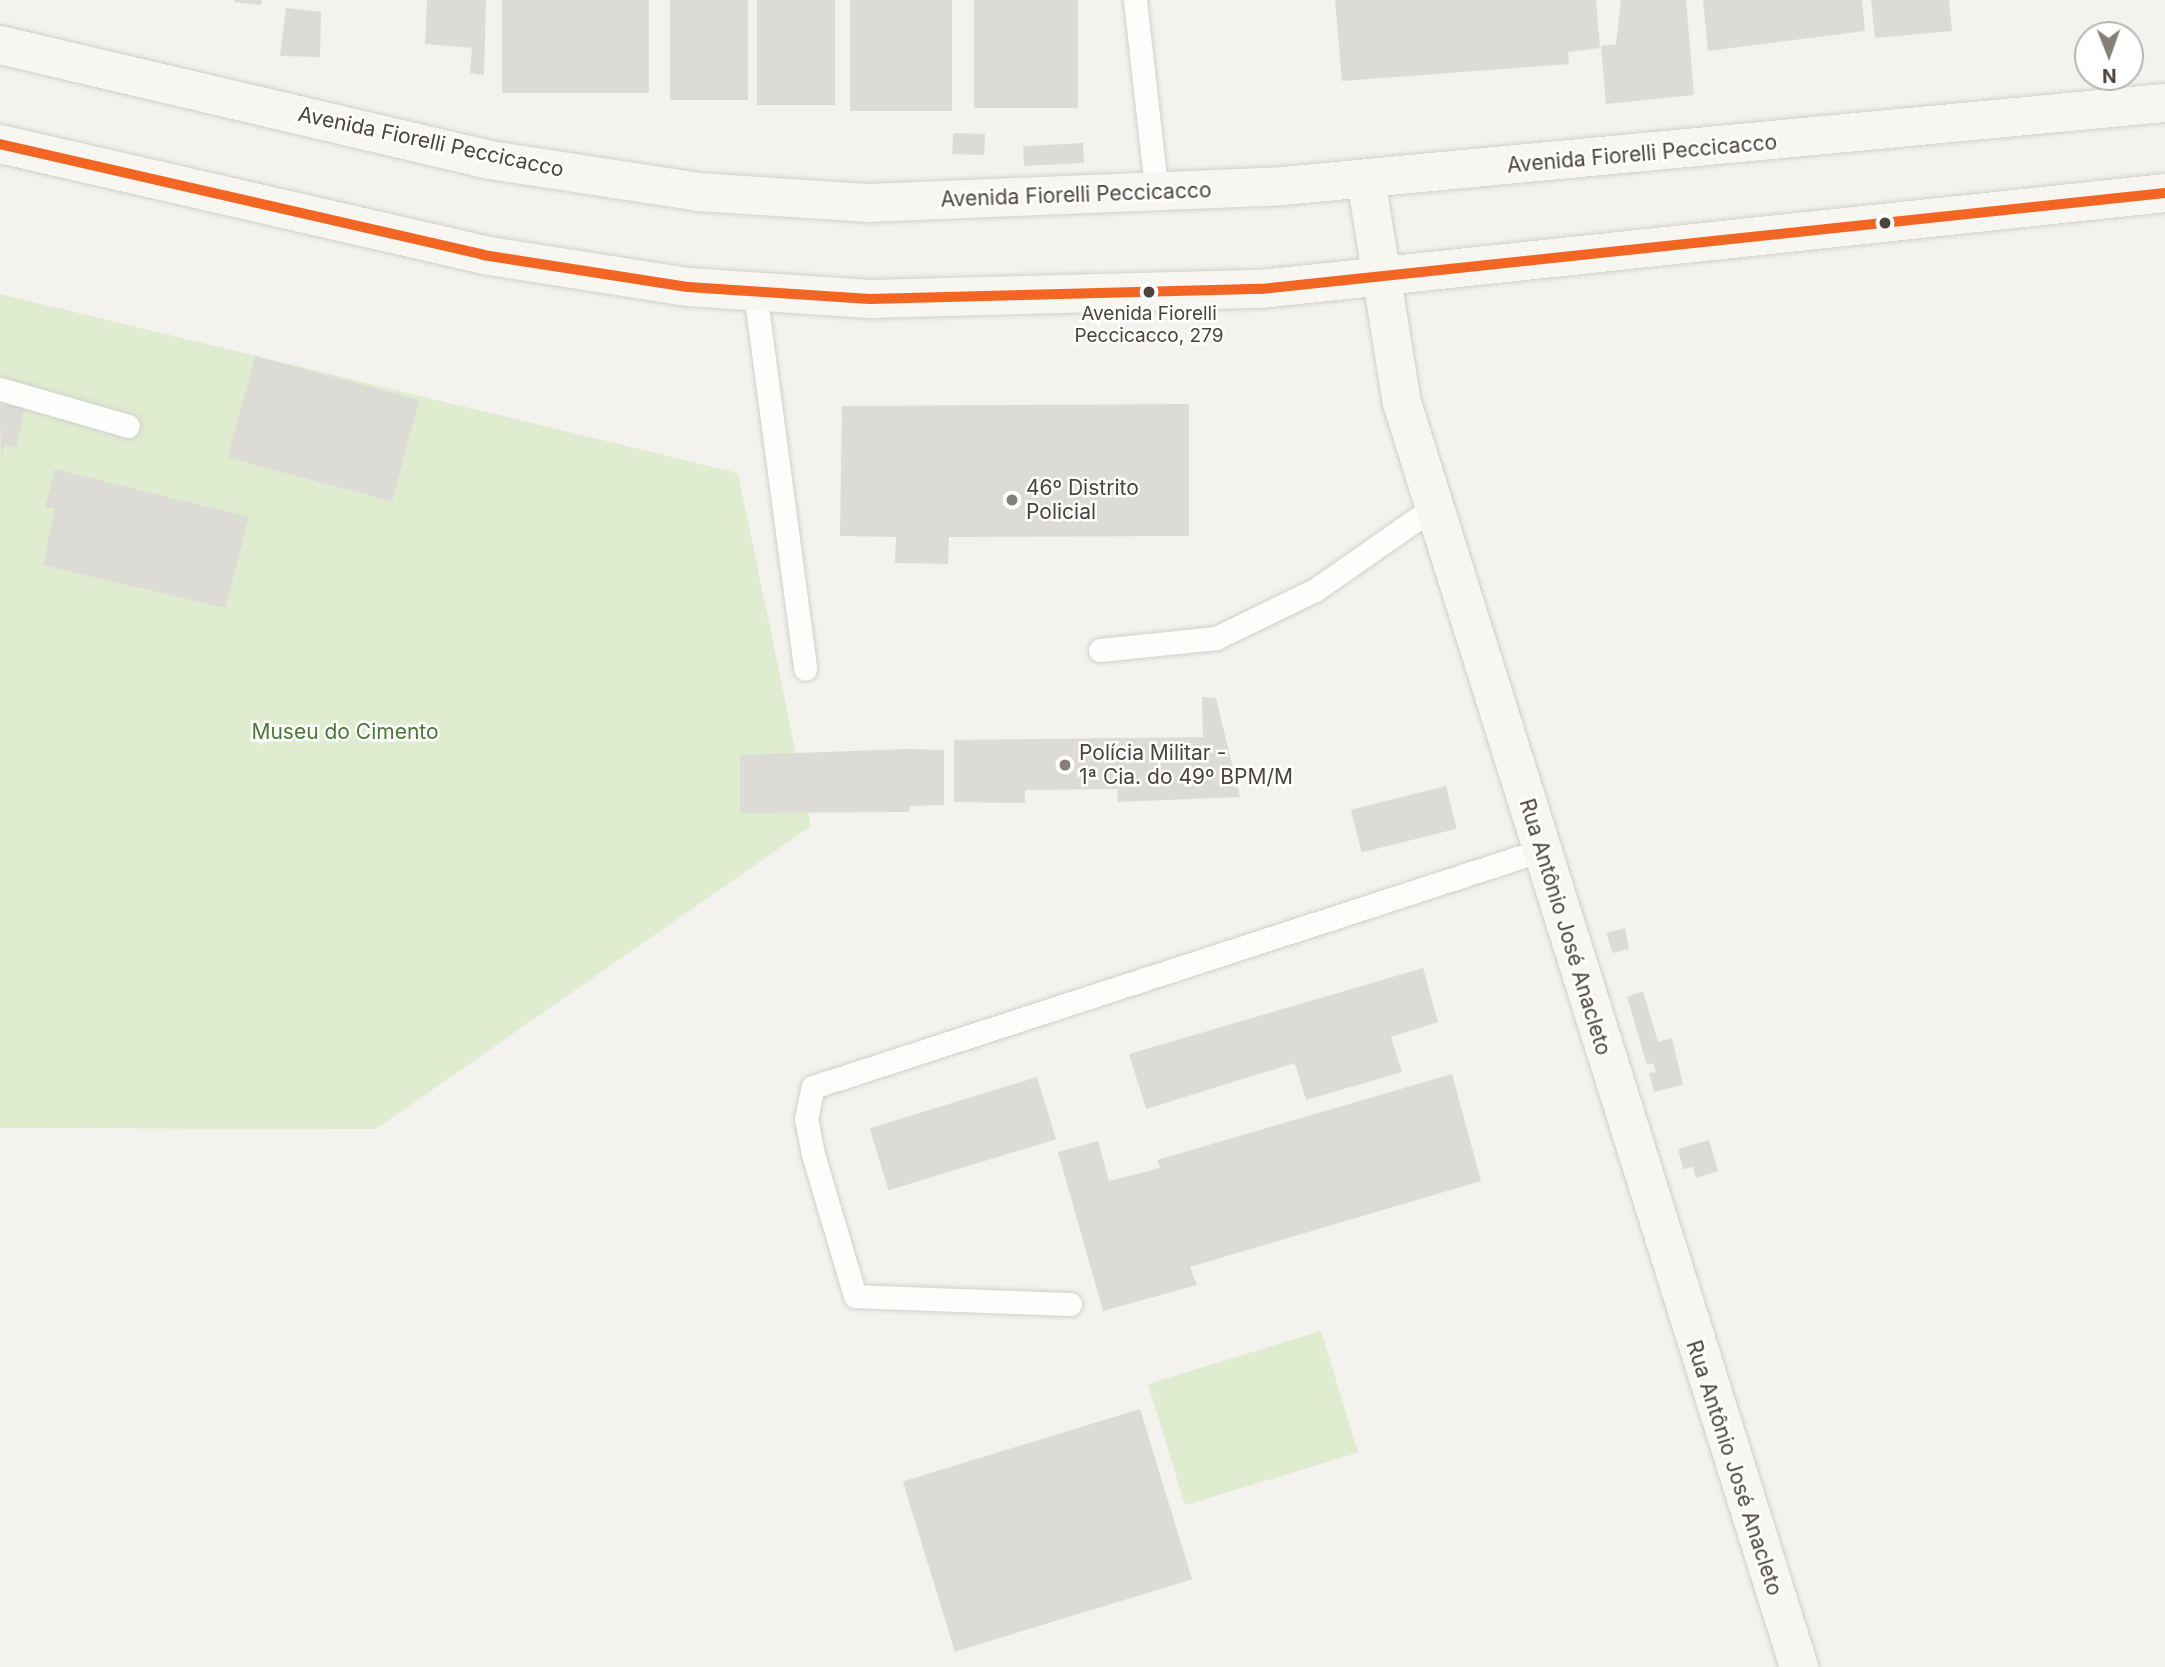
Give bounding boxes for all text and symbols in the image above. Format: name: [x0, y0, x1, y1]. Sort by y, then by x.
north arrow: [2074, 21, 2144, 91]
text: N: [2102, 64, 2117, 87]
street label: Avenida Fiorelli Peccicacco: [296, 102, 566, 182]
street label: Avenida Fiorelli Peccicacco: [1506, 130, 1778, 178]
street label: Avenida Fiorelli Peccicacco: [940, 178, 1212, 212]
unlabelled marker: [1878, 216, 1892, 230]
marker: Avenida Fiorelli Peccicacco, 279: [1142, 285, 1156, 299]
place label: Avenida Fiorelli Peccicacco, 279: [1075, 303, 1223, 347]
place label: 46º Distrito Policial: [1026, 475, 1139, 525]
marker: 46º Distrito Policial: [1004, 492, 1020, 508]
park label: Museu do Cimento: [251, 719, 439, 745]
place label: Polícia Militar - 1ª Cia. do 49º BPM/M: [1079, 740, 1293, 790]
marker: Polícia Militar - 1ª Cia. do 49º BPM/M: [1057, 757, 1073, 773]
street label: Rua Antônio José Anacleto: [1514, 796, 1616, 1058]
street label: Rua Antônio José Anacleto: [1681, 1337, 1787, 1599]

